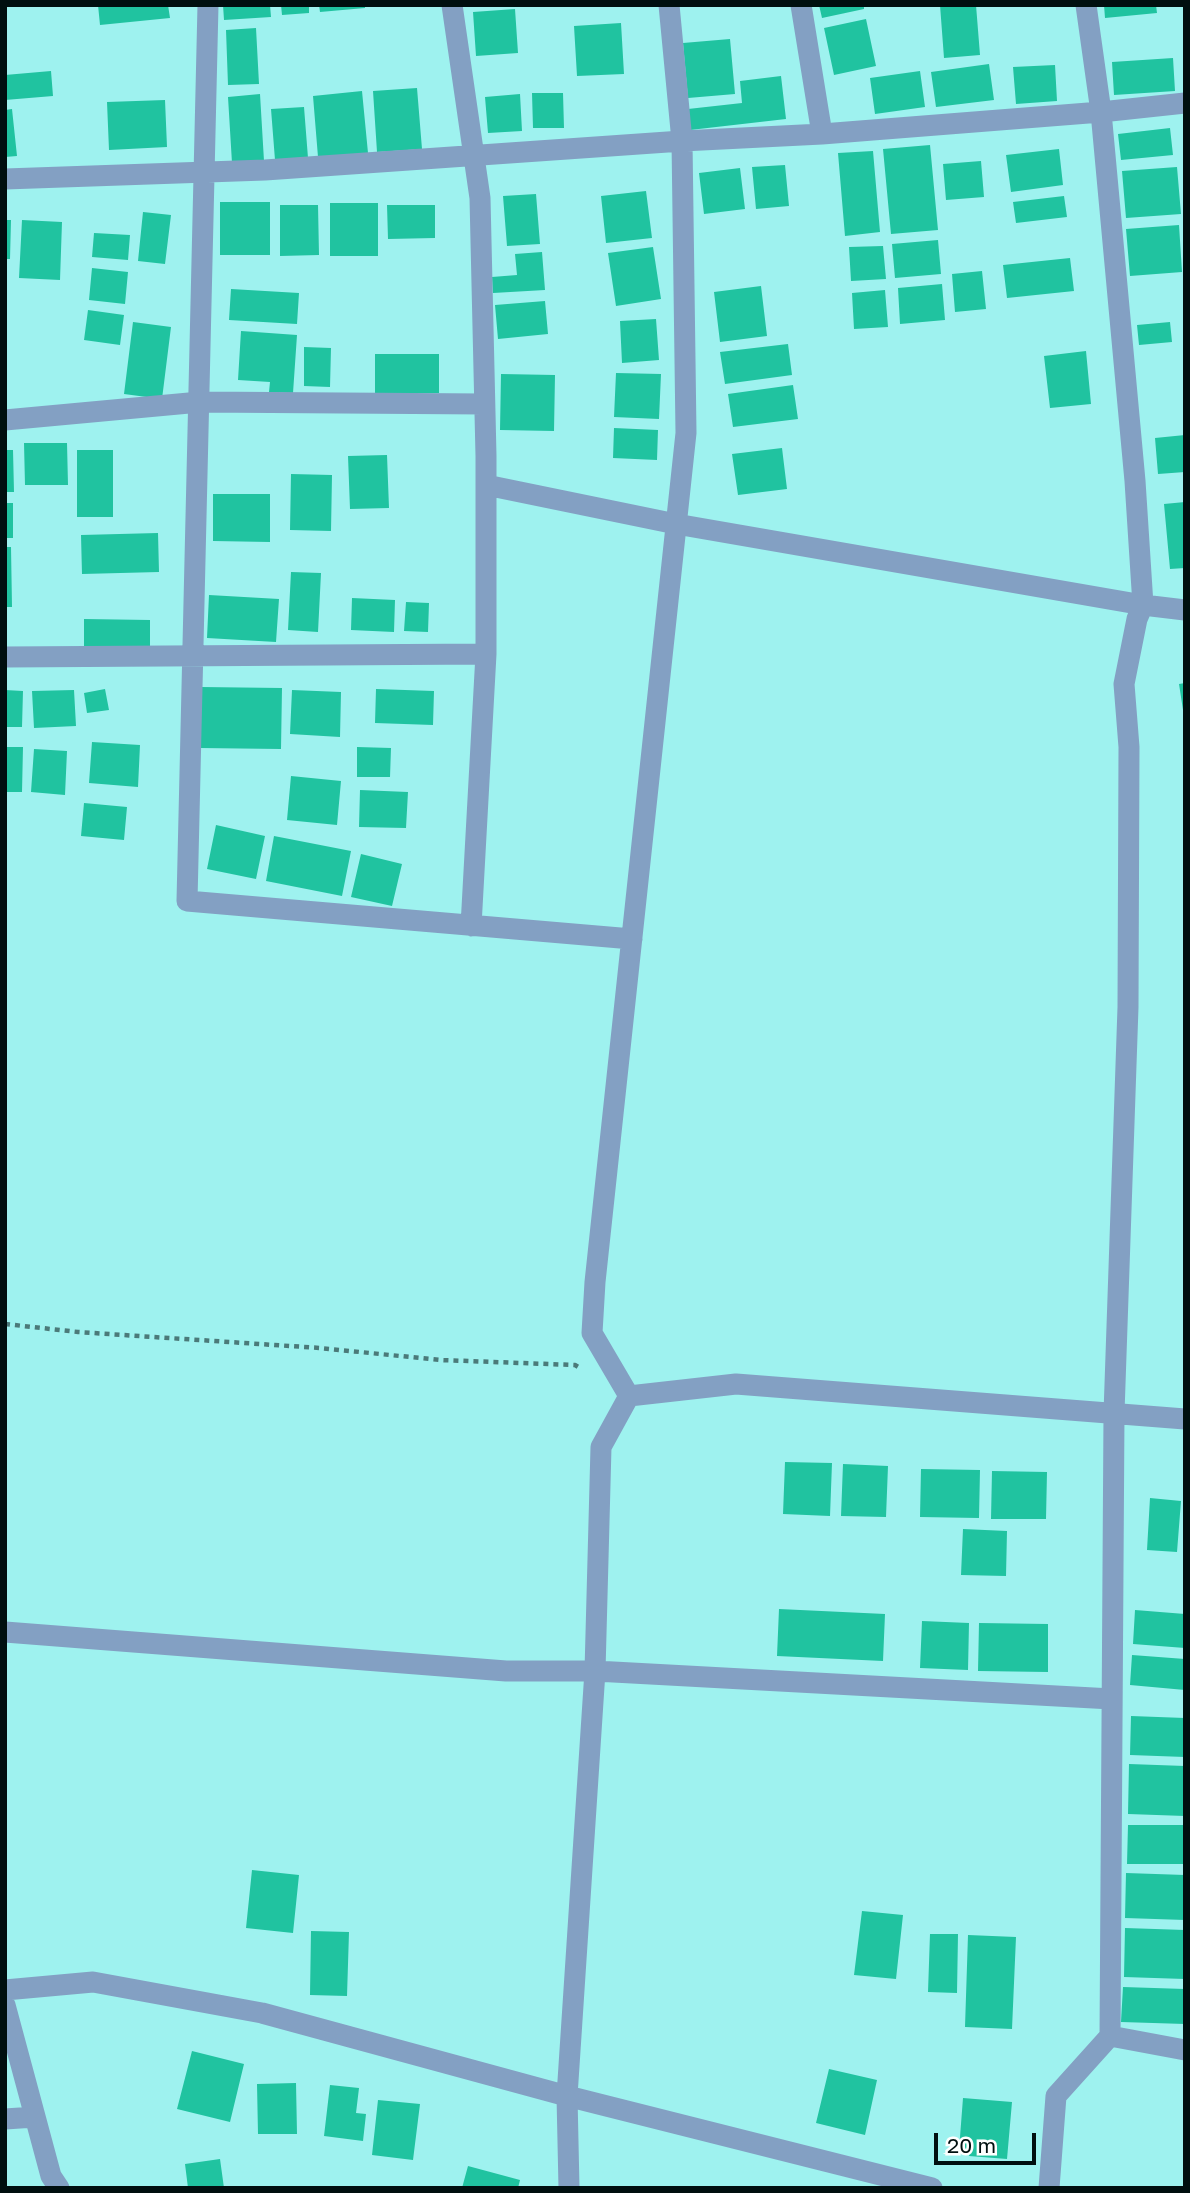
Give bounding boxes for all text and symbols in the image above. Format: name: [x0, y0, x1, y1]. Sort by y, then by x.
scale bar: [938, 2120, 1040, 2164]
text: 20 m: [947, 2132, 996, 2158]

